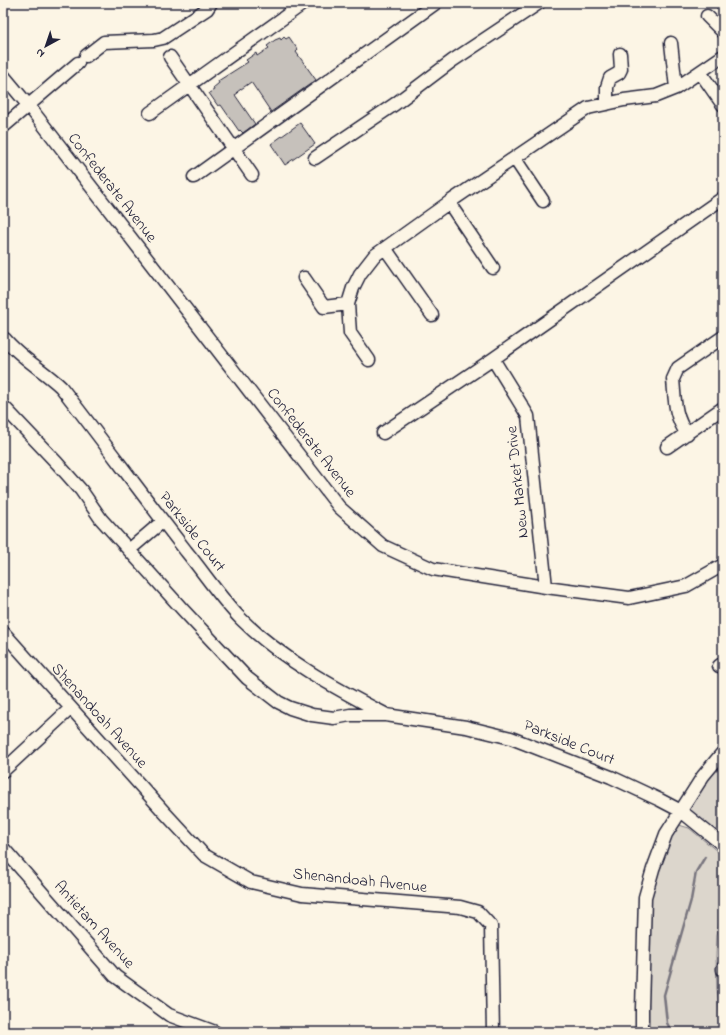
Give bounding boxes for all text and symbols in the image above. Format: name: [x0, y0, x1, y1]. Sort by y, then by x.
north arrow: [26, 26, 66, 66]
text: N: [32, 44, 48, 61]
street label: Confederate Avenue: [61, 128, 163, 249]
street label: Confederate Avenue: [260, 383, 362, 504]
street label: New Market Drive: [500, 424, 536, 539]
street label: Parkside Court: [153, 487, 232, 578]
street label: Shenandoah Avenue: [45, 658, 154, 775]
street label: Parkside Court: [520, 714, 619, 772]
street label: Shenandoah Avenue: [292, 862, 429, 900]
street label: Antietam Avenue: [48, 876, 141, 975]

